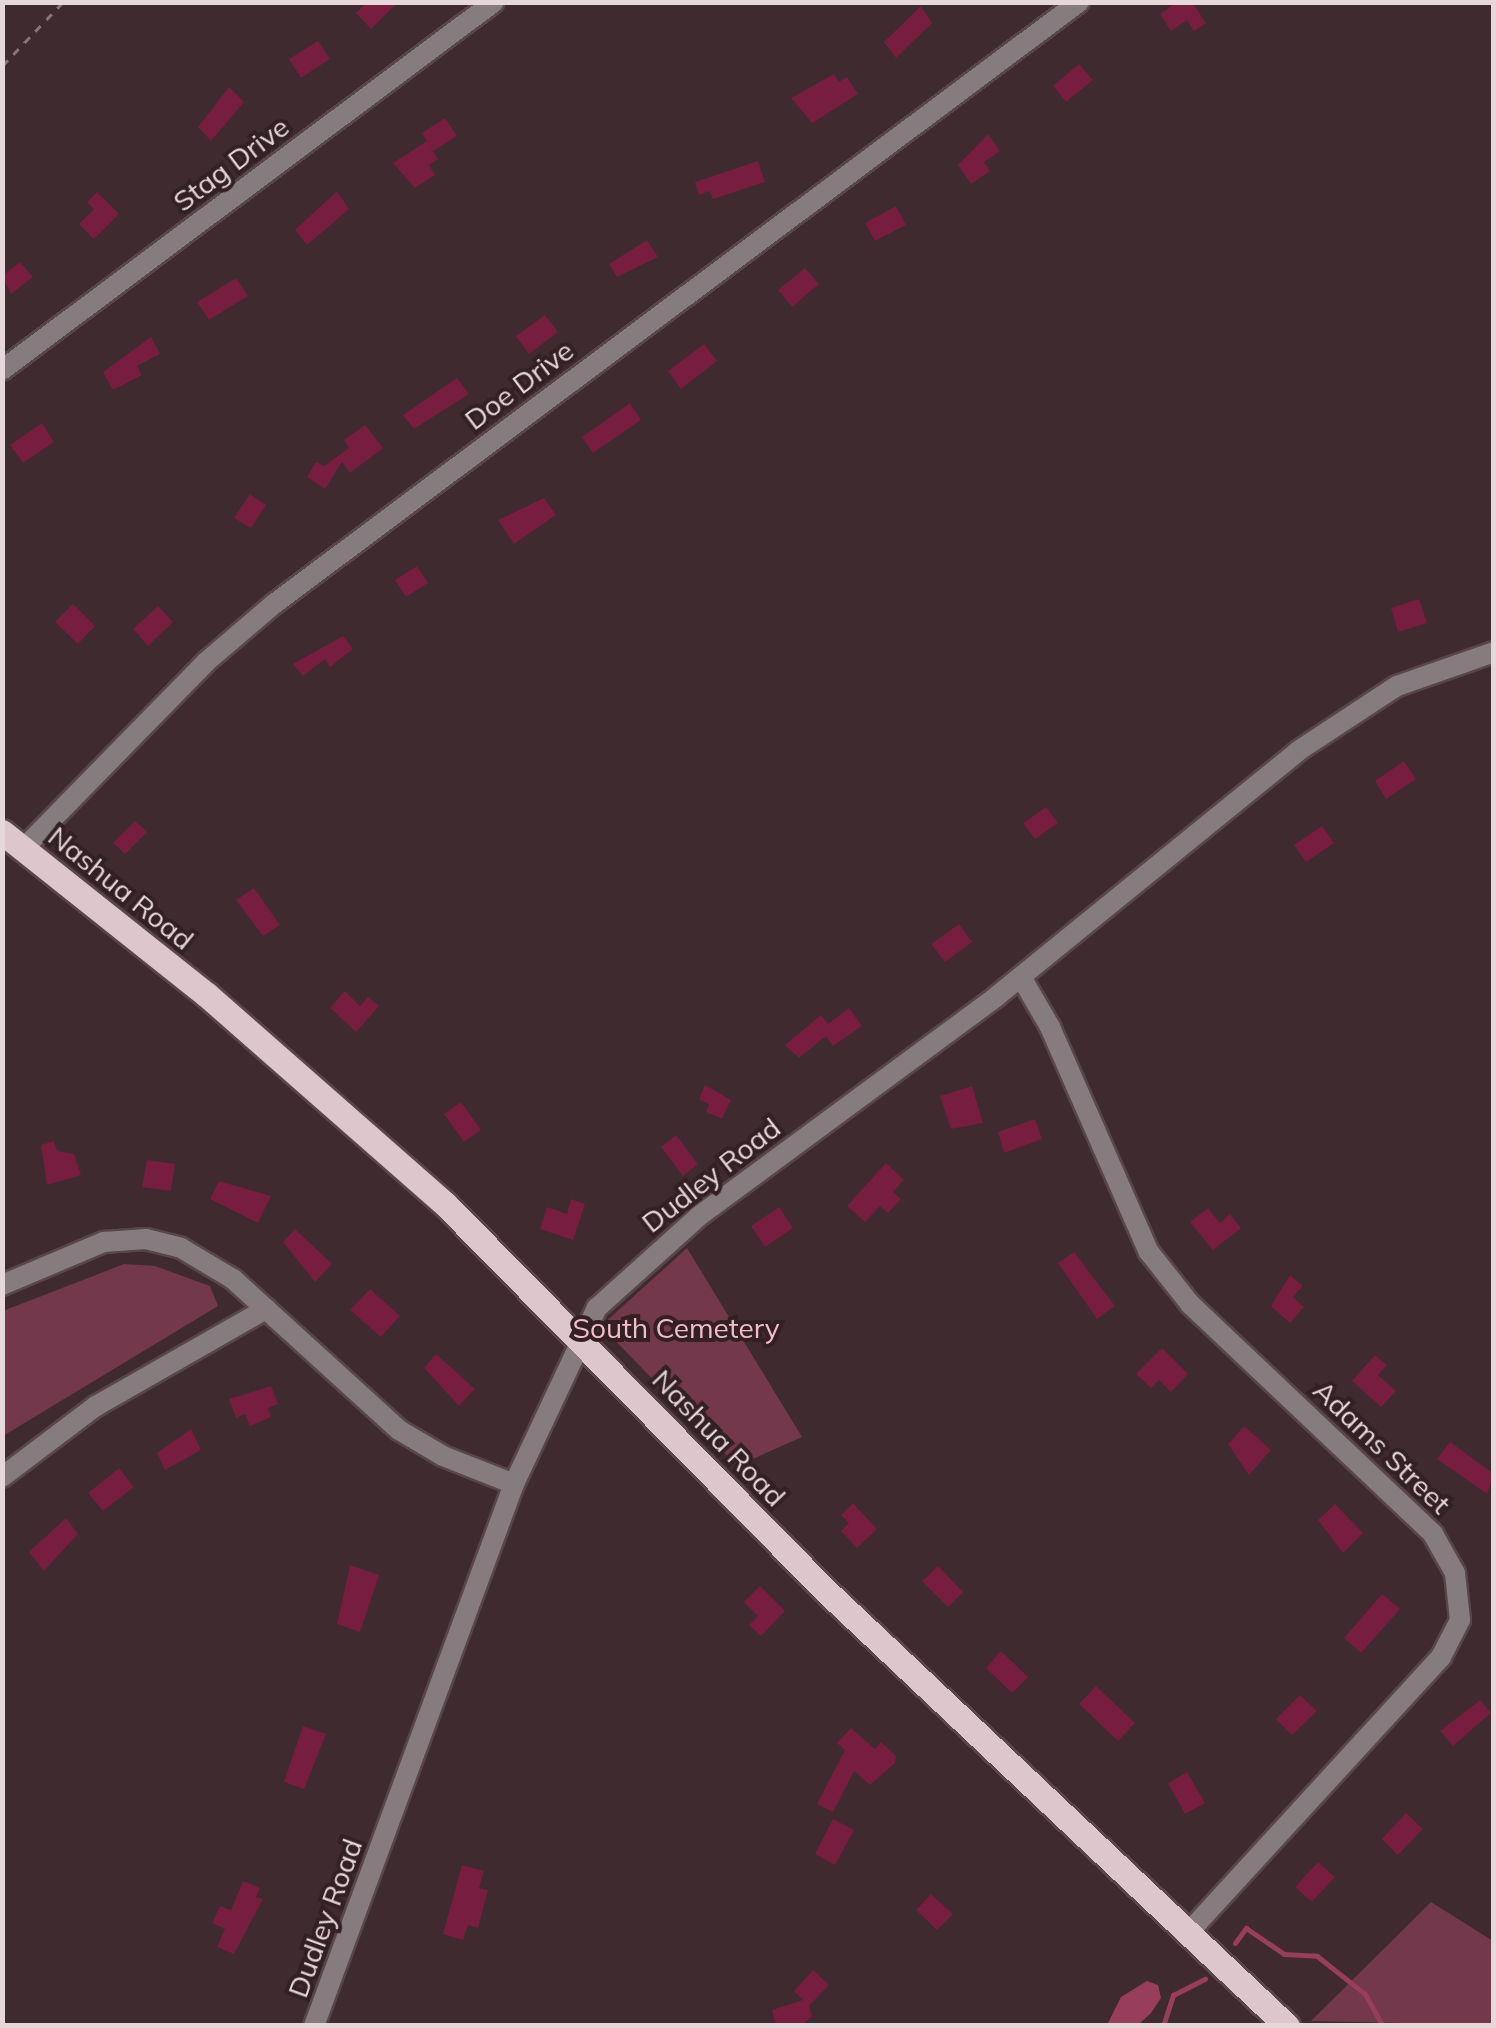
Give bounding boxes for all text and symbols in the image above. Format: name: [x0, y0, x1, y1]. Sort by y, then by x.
street label: Stag Drive: [167, 110, 295, 218]
street label: Doe Drive: [458, 333, 580, 437]
street label: Nashua Road: [42, 819, 200, 957]
street label: Dudley Road: [635, 1111, 787, 1239]
park label: South Cemetery: [572, 1311, 780, 1345]
street label: Nashua Road: [645, 1363, 793, 1513]
street label: Adams Street: [1307, 1373, 1457, 1521]
street label: Dudley Road: [281, 1834, 369, 2002]

